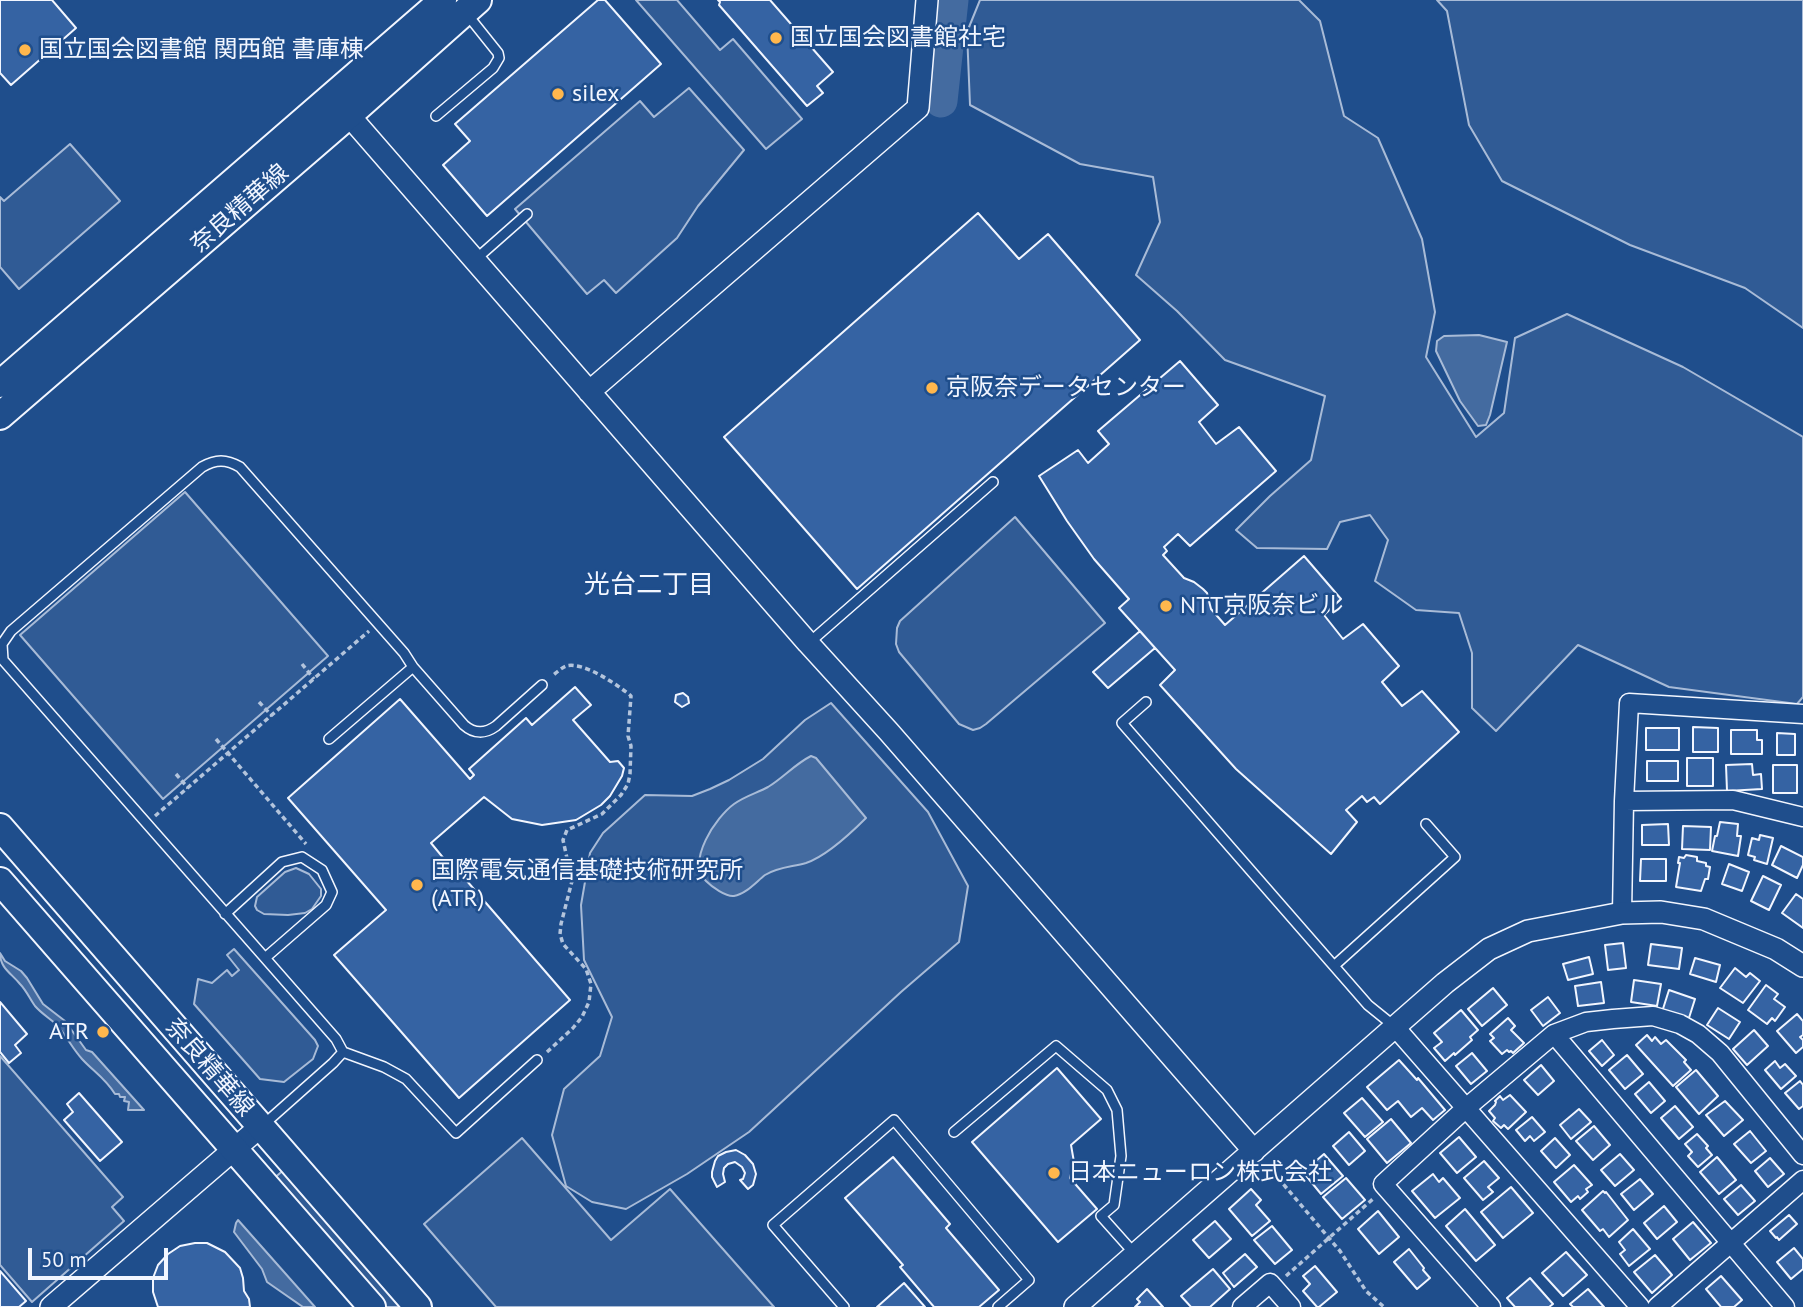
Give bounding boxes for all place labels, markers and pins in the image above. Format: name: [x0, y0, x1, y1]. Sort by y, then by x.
place label: 国立国会図書館社宅: [790, 24, 1006, 52]
marker: 国立国会図書館社宅: [768, 30, 784, 46]
place label: 国立国会図書館 関西館 書庫棟: [39, 36, 364, 64]
marker: 国立国会図書館 関西館 書庫棟: [17, 42, 33, 58]
place label: silex: [572, 80, 620, 108]
marker: silex: [550, 86, 566, 102]
place label: 京阪奈データセンター: [946, 374, 1186, 402]
marker: 京阪奈データセンター: [924, 380, 940, 396]
place label: NTT京阪奈ビル: [1180, 592, 1343, 620]
marker: NTT京阪奈ビル: [1158, 598, 1174, 614]
place label: 国際電気通信基礎技術研究所 (ATR): [431, 857, 743, 913]
marker: 国際電気通信基礎技術研究所 (ATR): [409, 877, 425, 893]
place label: ATR: [49, 1018, 89, 1046]
marker: ATR: [95, 1024, 111, 1040]
place label: 日本ニューロン株式会社: [1068, 1159, 1332, 1187]
marker: 日本ニューロン株式会社: [1046, 1165, 1062, 1181]

